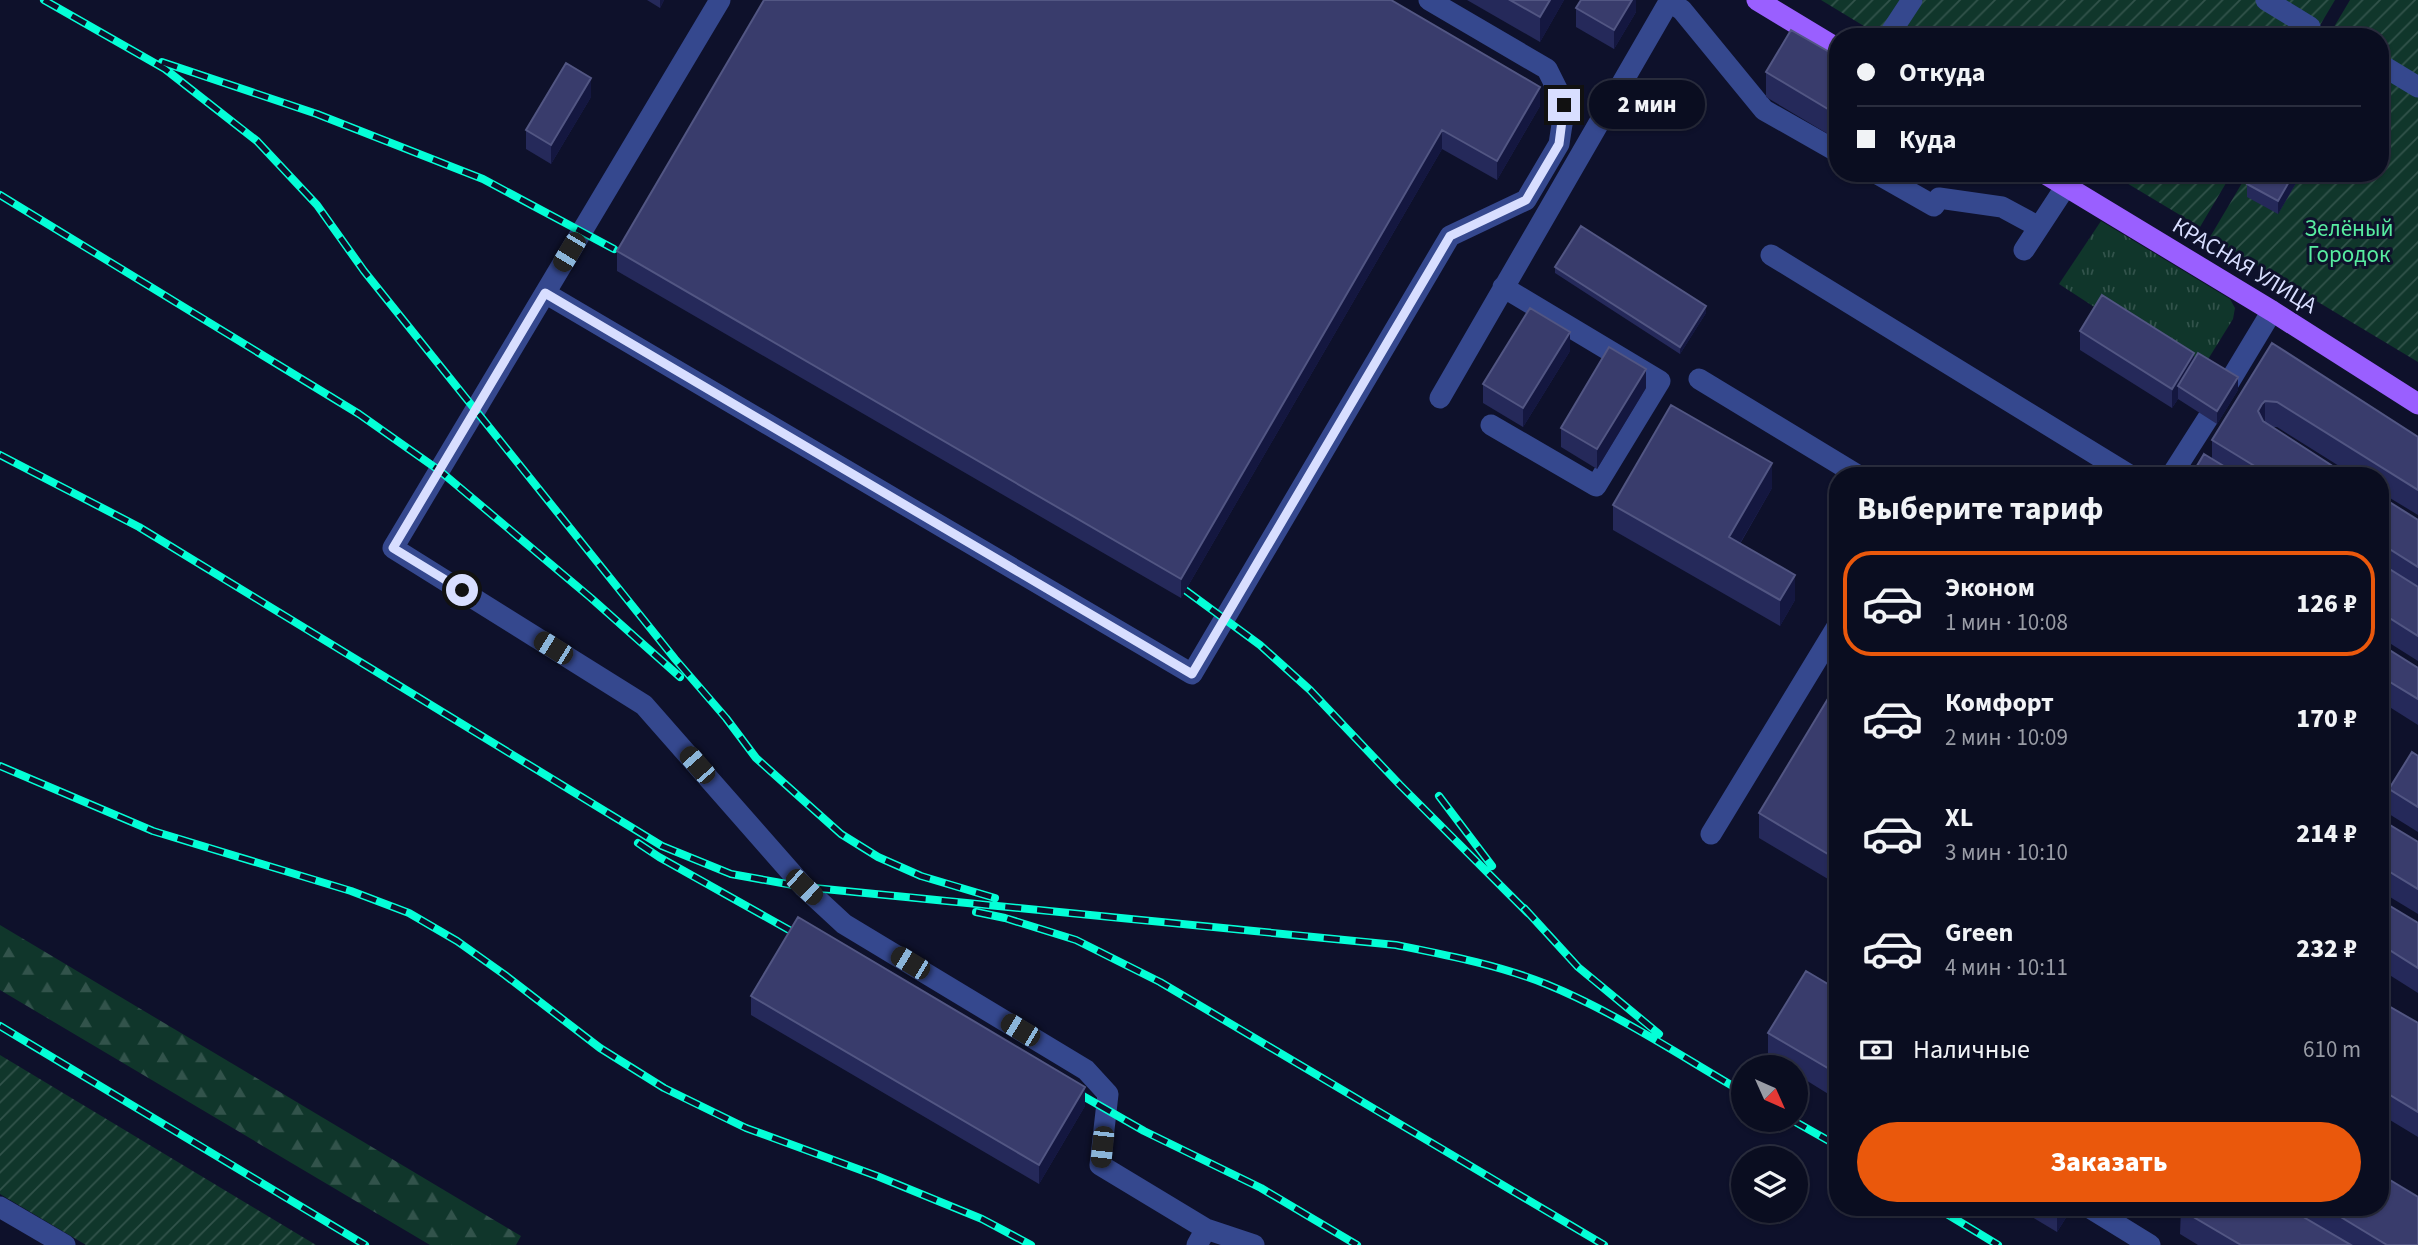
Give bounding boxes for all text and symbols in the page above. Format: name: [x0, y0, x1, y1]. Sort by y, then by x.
text: Откуда: [1899, 54, 1986, 91]
callout: 2 мин: [1588, 80, 1704, 130]
text: 2 мин: [1617, 88, 1677, 121]
route end: [1548, 89, 1580, 121]
text: Куда: [1899, 121, 1957, 158]
street label: КРАСНАЯ УЛИЦА: [2166, 209, 2324, 322]
park label: Зелёный Городок: [2304, 212, 2394, 271]
car: [550, 229, 589, 275]
text: Выберите тариф: [1857, 486, 2104, 532]
text: Эконом: [1945, 569, 2035, 606]
icon: car: [1861, 572, 1924, 635]
route start: [446, 574, 478, 606]
text: 126 ₽: [2296, 585, 2357, 622]
text: 1 мин · 10:08: [1945, 606, 2068, 639]
car: [530, 628, 577, 668]
text: Комфорт: [1945, 684, 2054, 721]
icon: car: [1861, 687, 1924, 750]
text: 170 ₽: [2296, 700, 2357, 737]
text: 2 мин · 10:09: [1945, 721, 2068, 754]
car: [676, 742, 719, 788]
text: XL: [1945, 799, 1973, 836]
icon: car: [1861, 802, 1924, 865]
text: 214 ₽: [2296, 815, 2357, 852]
text: 3 мин · 10:10: [1945, 836, 2068, 869]
car: [782, 865, 827, 909]
text: Green: [1945, 914, 2013, 951]
icon: car: [1861, 917, 1924, 980]
text: 232 ₽: [2296, 930, 2357, 967]
car: [887, 943, 934, 983]
text: 4 мин · 10:11: [1945, 951, 2068, 984]
car: [997, 1010, 1044, 1050]
icon: cash: [1857, 1031, 1895, 1069]
text: Наличные: [1913, 1031, 2030, 1068]
text: 610 m: [2303, 1033, 2361, 1066]
north arrow: [1731, 1055, 1808, 1132]
map controls: [1731, 1055, 1808, 1223]
button: Заказать: [1857, 1122, 2361, 1202]
car: [1090, 1125, 1115, 1169]
button: layers: [1731, 1146, 1808, 1223]

